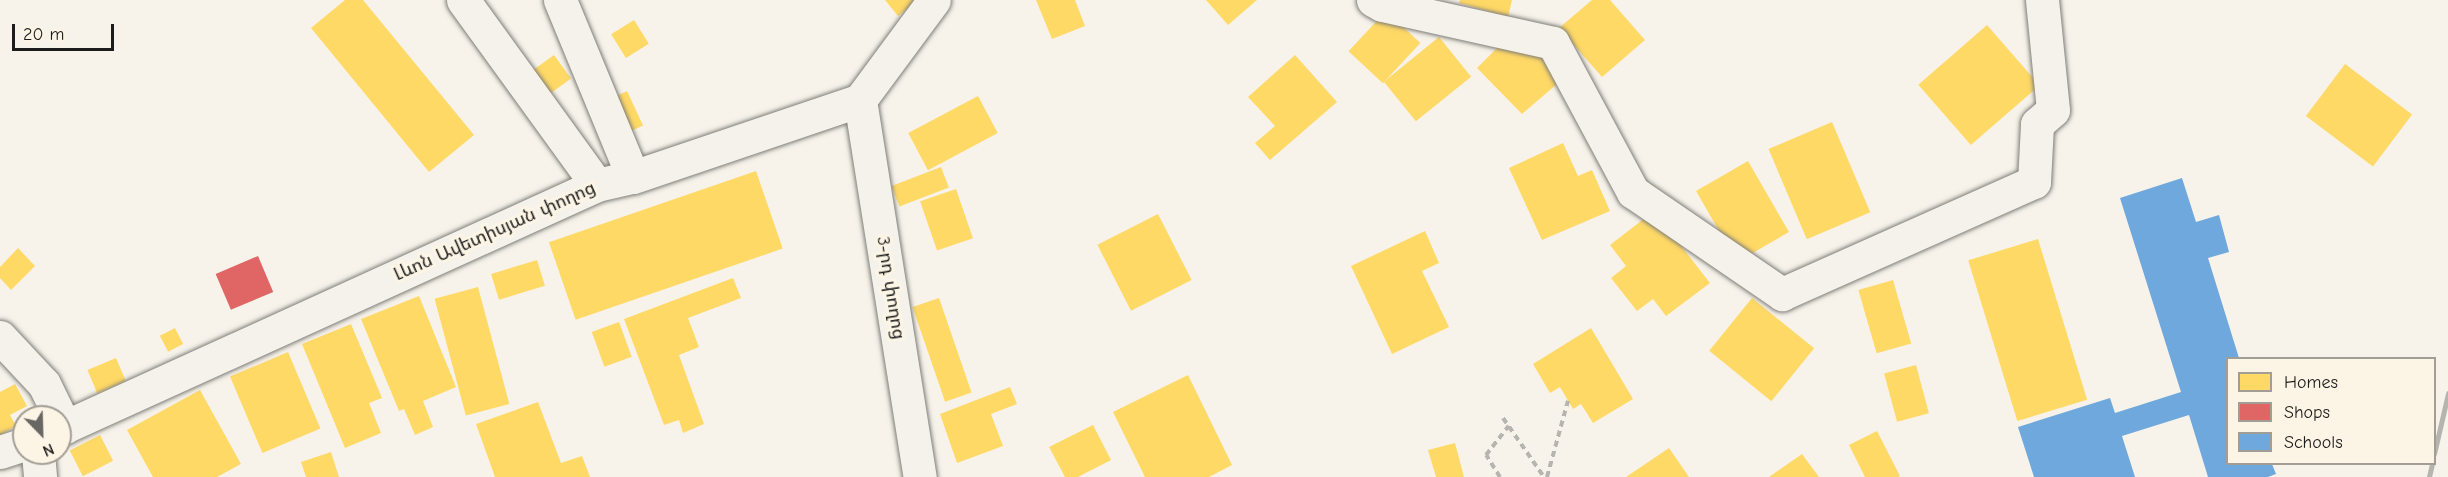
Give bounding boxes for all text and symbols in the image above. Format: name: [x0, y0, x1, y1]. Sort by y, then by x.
scale bar: [15, 12, 117, 50]
text: 20 m: [23, 24, 64, 45]
street label: Լևոն Ավետիսյան փողոց: [391, 178, 599, 286]
street label: 3-րդ փողոց: [871, 235, 909, 341]
legend: [2226, 357, 2436, 465]
text: Homes: [2284, 372, 2338, 393]
text: Shops: [2284, 402, 2330, 423]
north arrow: [12, 405, 72, 465]
text: Schools: [2284, 432, 2343, 453]
text: N: [40, 439, 57, 460]

